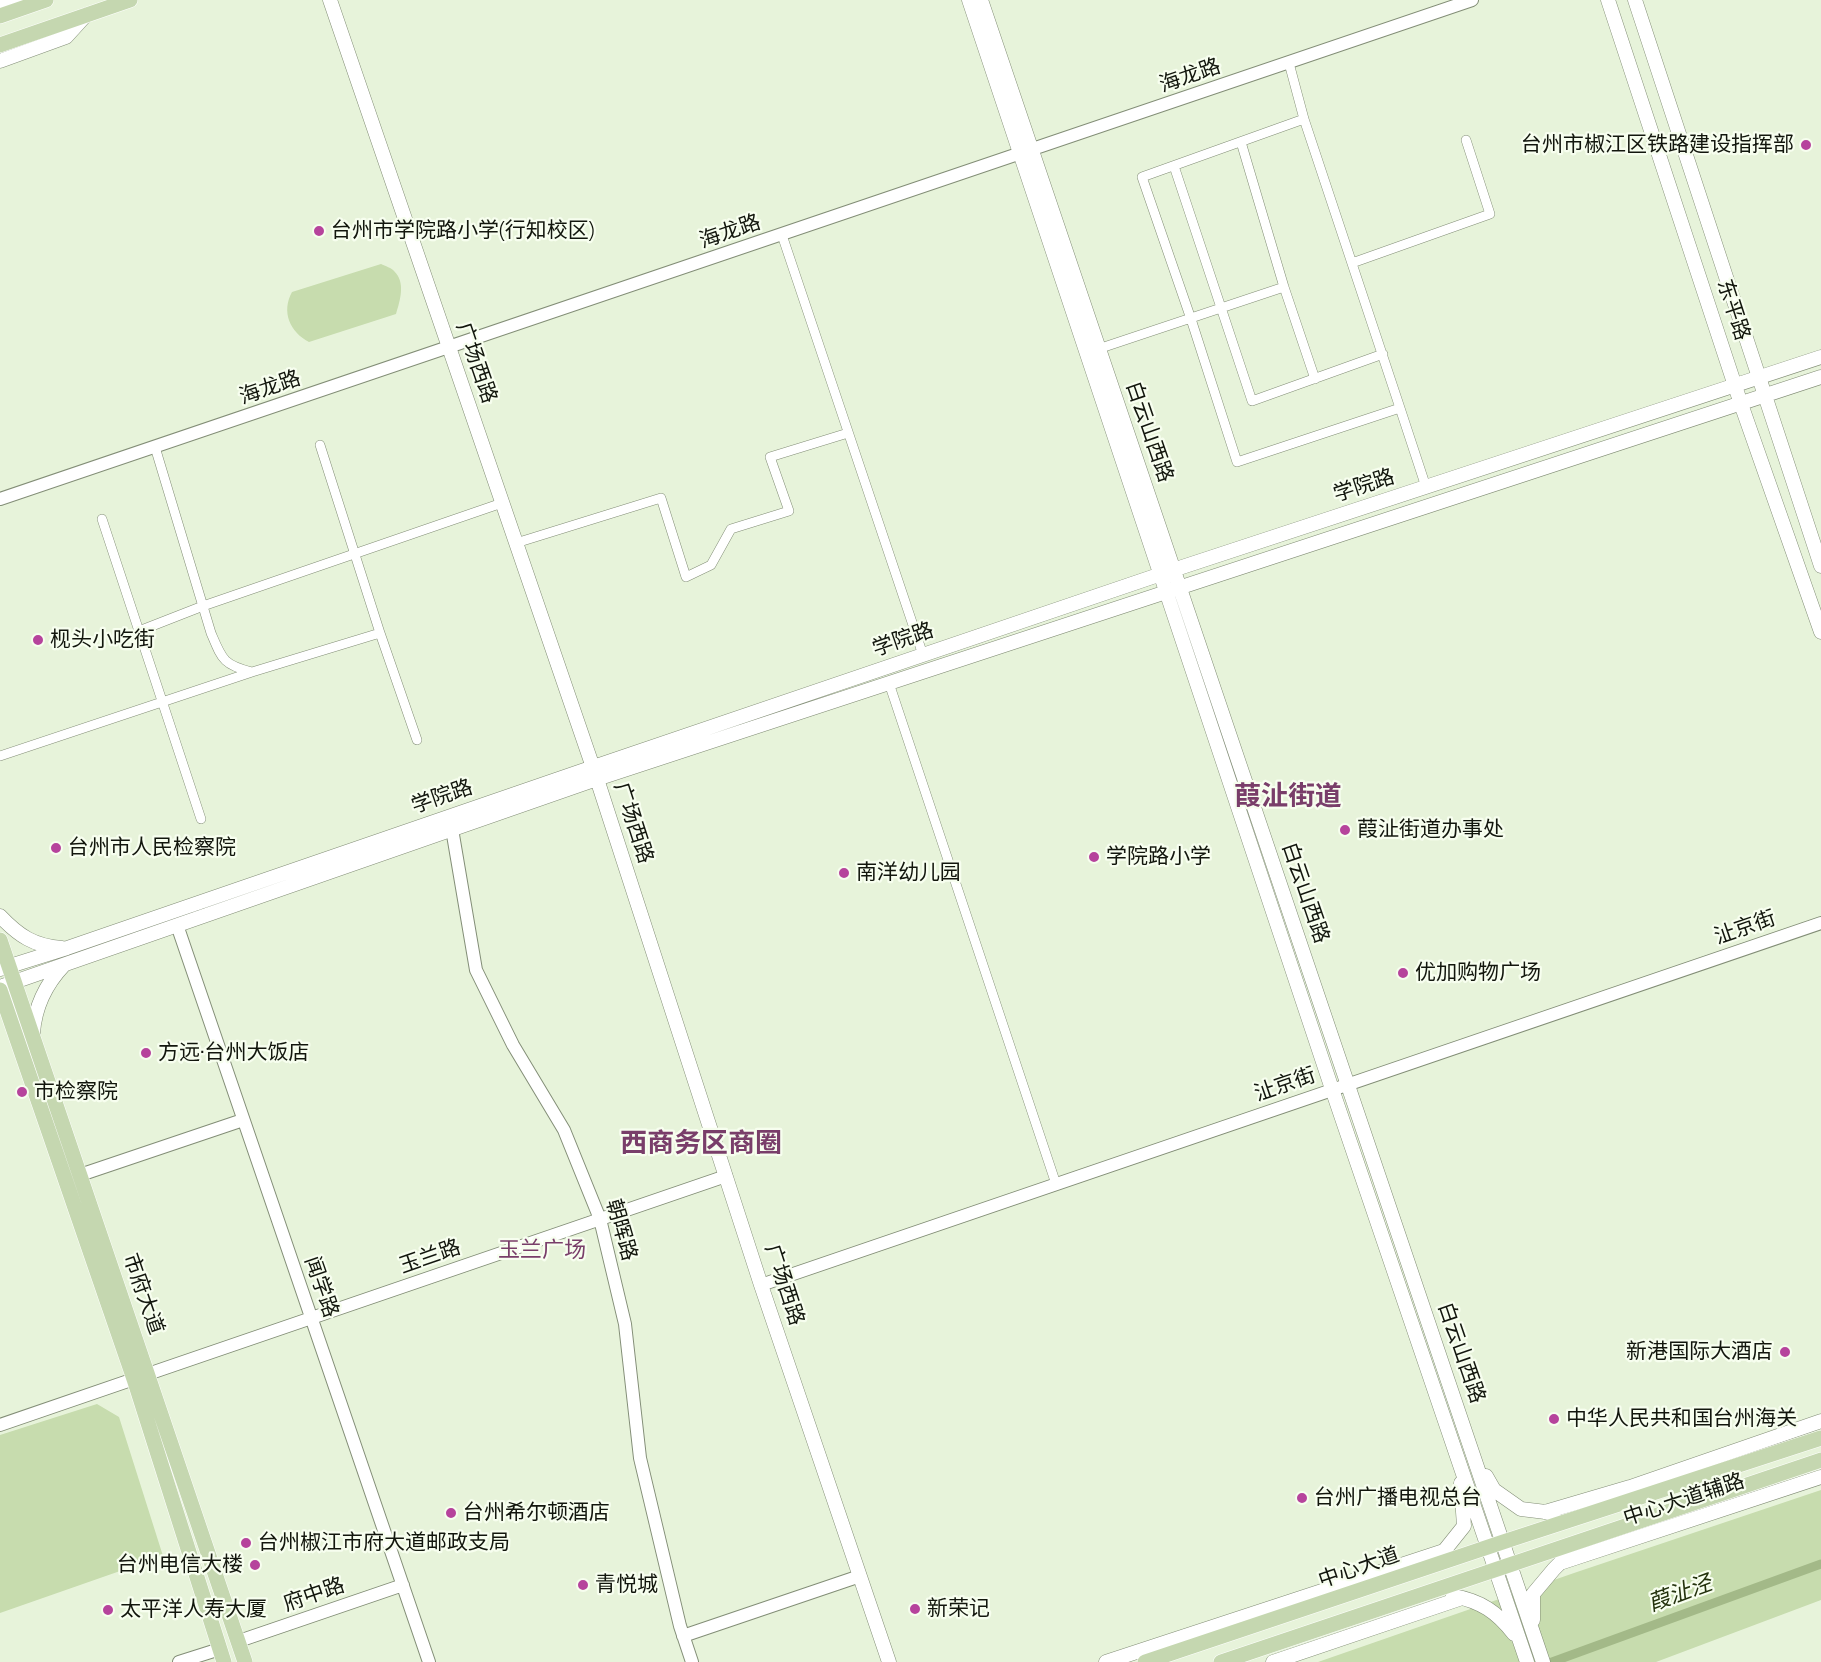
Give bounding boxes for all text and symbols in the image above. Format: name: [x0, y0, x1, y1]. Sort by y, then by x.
street label: 海龙路: [1156, 54, 1224, 98]
place label: 台州市椒江区铁路建设指挥部: [1521, 132, 1794, 158]
marker: 台州市椒江区铁路建设指挥部: [1799, 138, 1813, 152]
street label: 海龙路: [696, 210, 764, 254]
place label: 台州市学院路小学(行知校区): [331, 218, 595, 244]
marker: 台州市学院路小学(行知校区): [312, 224, 326, 238]
street label: 东平路: [1711, 276, 1755, 344]
street label: 广场西路: [450, 319, 502, 407]
street label: 海龙路: [236, 366, 304, 410]
street label: 白云山西路: [1120, 378, 1178, 486]
street label: 学院路: [1330, 464, 1398, 508]
street label: 学院路: [869, 618, 937, 662]
place label: 枧头小吃街: [50, 627, 155, 653]
marker: 枧头小吃街: [31, 633, 45, 647]
street label: 学院路: [408, 775, 476, 819]
street label: 广场西路: [608, 779, 658, 867]
district label: 葭沚街道: [1234, 781, 1342, 813]
place label: 葭沚街道办事处: [1357, 817, 1504, 843]
marker: 葭沚街道办事处: [1338, 823, 1352, 837]
place label: 台州市人民检察院: [68, 835, 236, 861]
street label: 白云山西路: [1276, 839, 1334, 947]
marker: 台州市人民检察院: [49, 841, 63, 855]
place label: 学院路小学: [1106, 844, 1211, 870]
marker: 学院路小学: [1087, 850, 1101, 864]
place label: 南洋幼儿园: [856, 860, 961, 886]
marker: 南洋幼儿园: [837, 866, 851, 880]
street label: 沚京街: [1711, 906, 1779, 950]
place label: 优加购物广场: [1415, 960, 1541, 986]
marker: 优加购物广场: [1396, 966, 1410, 980]
place label: 方远·台州大饭店: [158, 1040, 310, 1066]
marker: 方远·台州大饭店: [139, 1046, 153, 1060]
street label: 沚京街: [1251, 1063, 1319, 1107]
place label: 市检察院: [34, 1079, 118, 1105]
marker: 市检察院: [15, 1085, 29, 1099]
district label: 西商务区商圈: [620, 1128, 782, 1160]
street label: 朝晖路: [600, 1196, 642, 1264]
street label: 玉兰路: [396, 1235, 464, 1279]
district label: 玉兰广场: [498, 1238, 586, 1264]
street label: 广场西路: [759, 1241, 809, 1329]
street label: 市府大道: [117, 1250, 169, 1338]
street label: 闻学路: [299, 1253, 343, 1321]
street label: 白云山西路: [1432, 1299, 1490, 1407]
place label: 新港国际大酒店: [1626, 1339, 1773, 1365]
marker: 新港国际大酒店: [1778, 1345, 1792, 1359]
place label: 中华人民共和国台州海关: [1566, 1406, 1797, 1432]
marker: 中华人民共和国台州海关: [1547, 1412, 1561, 1426]
street label: 中心大道辅路: [1620, 1469, 1748, 1531]
place label: 台州广播电视总台: [1314, 1485, 1482, 1511]
marker: 台州广播电视总台: [1295, 1491, 1309, 1505]
place label: 台州希尔顿酒店: [463, 1500, 610, 1526]
marker: 台州希尔顿酒店: [444, 1506, 458, 1520]
place label: 台州椒江市府大道邮政支局: [258, 1530, 510, 1556]
marker: 台州椒江市府大道邮政支局: [239, 1536, 253, 1550]
street label: 中心大道: [1315, 1542, 1403, 1594]
place label: 台州电信大楼: [117, 1552, 243, 1578]
marker: 台州电信大楼: [248, 1558, 262, 1572]
water label: 葭沚泾: [1644, 1570, 1716, 1618]
place label: 青悦城: [595, 1572, 658, 1598]
street label: 府中路: [280, 1573, 348, 1617]
marker: 青悦城: [576, 1578, 590, 1592]
place label: 新荣记: [927, 1596, 990, 1622]
place label: 太平洋人寿大厦: [120, 1597, 267, 1623]
marker: 新荣记: [908, 1602, 922, 1616]
marker: 太平洋人寿大厦: [101, 1603, 115, 1617]

